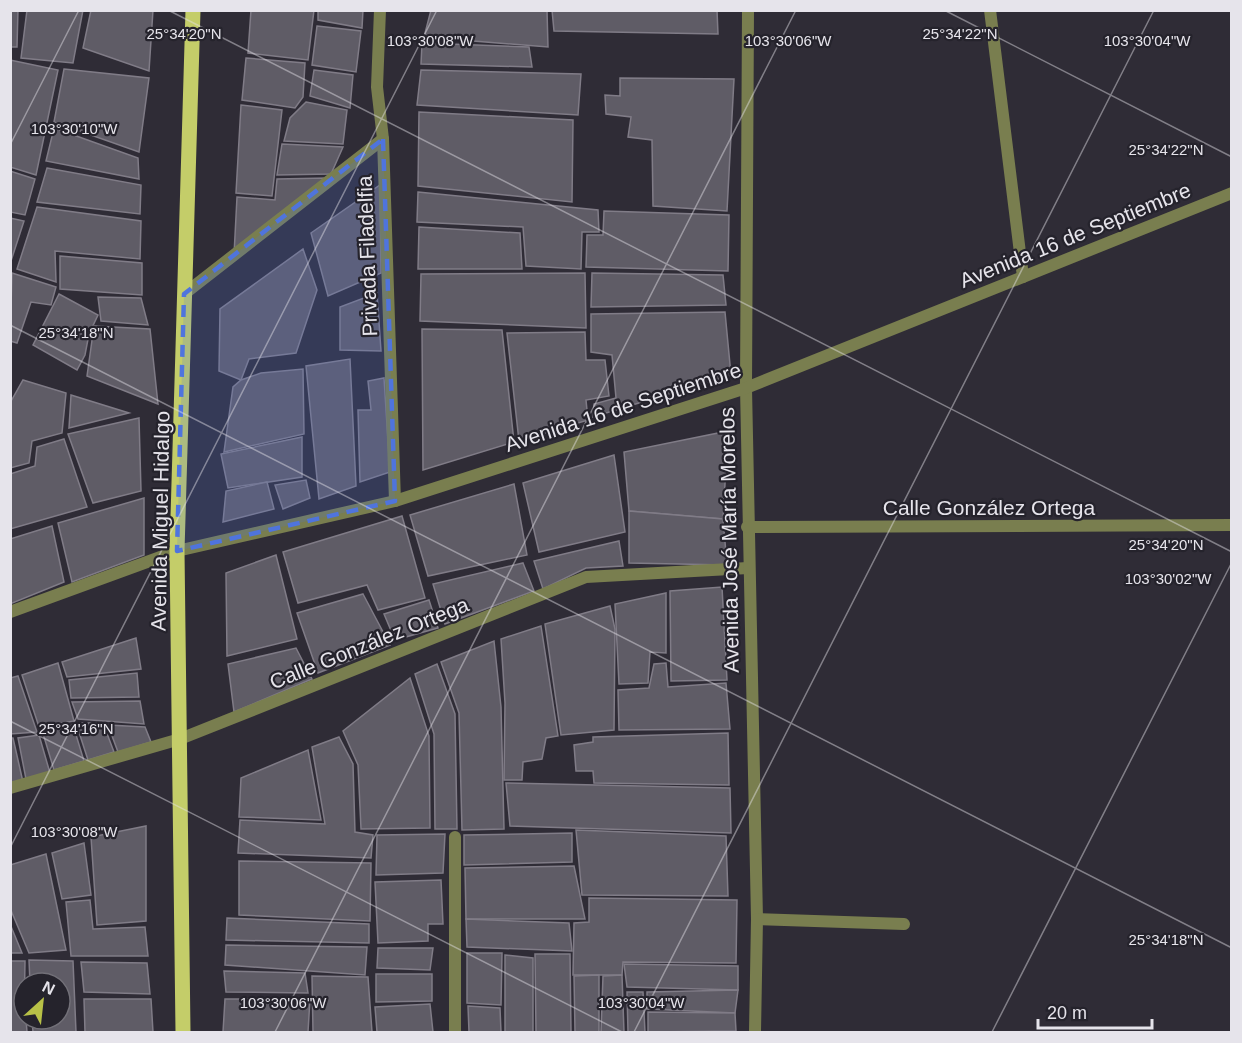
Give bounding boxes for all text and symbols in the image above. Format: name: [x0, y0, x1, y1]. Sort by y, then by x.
text: 25°34'20"N: [146, 25, 222, 42]
text: 25°34'22"N: [922, 25, 998, 42]
text: 103°30'08"W: [387, 32, 474, 49]
text: 103°30'06"W: [745, 32, 832, 49]
text: 103°30'04"W: [1104, 32, 1191, 49]
text: 103°30'10"W: [31, 120, 118, 137]
text: 25°34'22"N: [1128, 141, 1204, 158]
street label: Privada Filadelfia: [353, 175, 381, 337]
street label: Avenida 16 de Septiembre: [956, 178, 1194, 292]
text: 25°34'18"N: [38, 324, 114, 341]
street label: Avenida 16 de Septiembre: [502, 358, 744, 456]
street label: Avenida José María Morelos: [715, 407, 743, 673]
street label: Avenida Miguel Hidalgo: [147, 411, 173, 631]
street label: Calle González Ortega: [883, 496, 1096, 519]
text: 25°34'20"N: [1128, 536, 1204, 553]
text: 103°30'02"W: [1125, 570, 1212, 587]
street label: Calle González Ortega: [266, 592, 472, 693]
text: 25°34'16"N: [38, 720, 114, 737]
text: 103°30'08"W: [31, 823, 118, 840]
text: 25°34'18"N: [1128, 931, 1204, 948]
north arrow: [12, 971, 72, 1031]
text: N: [40, 978, 58, 998]
scale bar: [1038, 992, 1152, 1030]
text: 103°30'06"W: [240, 994, 327, 1011]
text: 103°30'04"W: [598, 994, 685, 1011]
text: 20 m: [1047, 1003, 1087, 1023]

